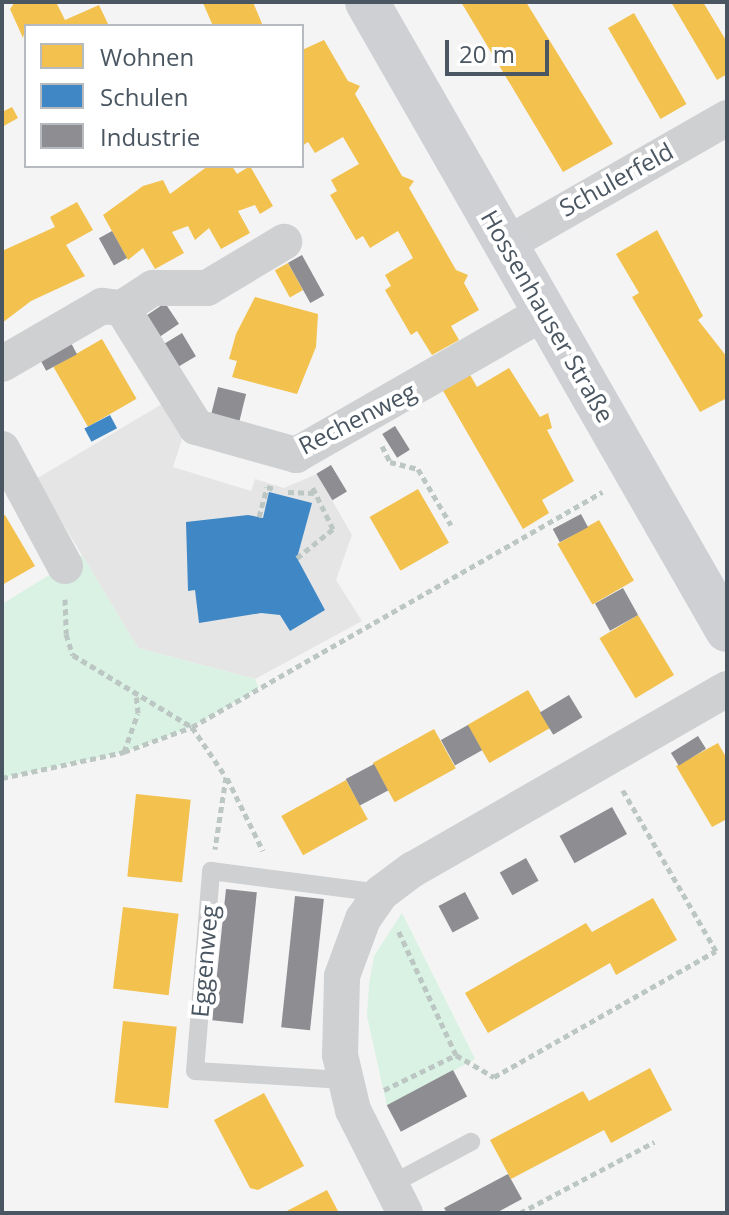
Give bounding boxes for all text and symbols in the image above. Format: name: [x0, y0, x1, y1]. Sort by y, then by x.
legend: [24, 24, 304, 168]
scale bar: [449, 24, 553, 74]
text: 20 m: [459, 37, 515, 70]
text: Wohnen: [100, 40, 194, 73]
text: Schulen: [100, 80, 188, 113]
text: Industrie: [100, 120, 200, 153]
street label: Schulerfeld: [554, 136, 678, 222]
street label: Hossenhauser Straße: [475, 205, 621, 427]
street label: Rechenweg: [294, 376, 420, 460]
street label: Eggenweg: [185, 904, 223, 1018]

